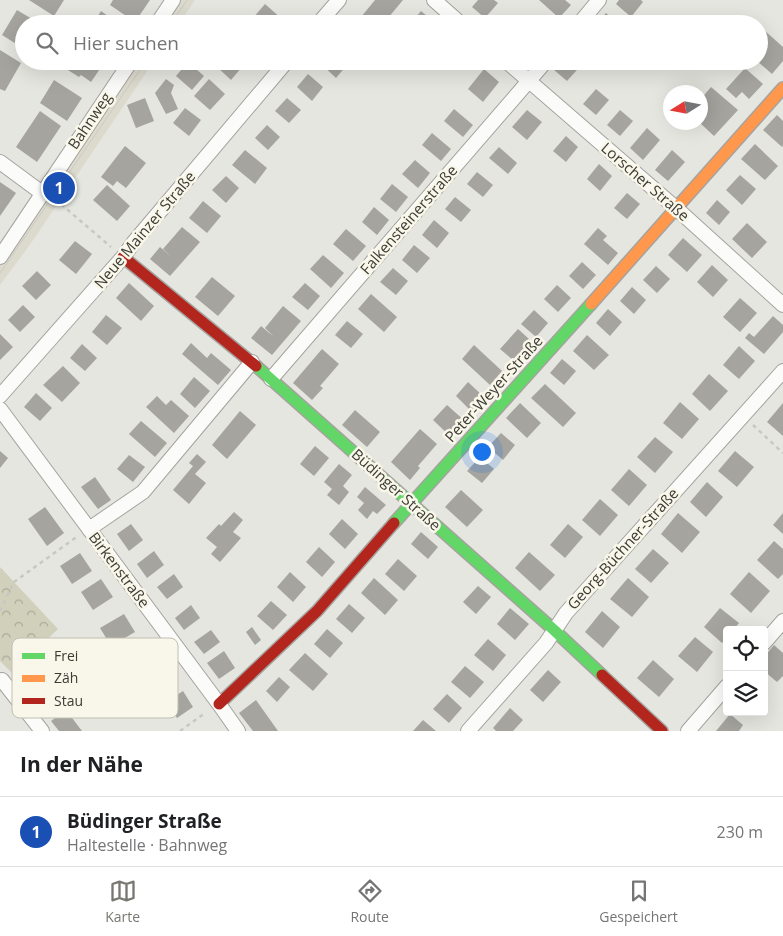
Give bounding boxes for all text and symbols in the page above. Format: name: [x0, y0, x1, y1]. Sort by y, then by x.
search box: [15, 15, 768, 70]
icon: search: [33, 29, 61, 57]
text: Hier suchen: [73, 30, 179, 56]
north arrow: [663, 85, 708, 130]
street label: Bahnweg: [63, 88, 116, 153]
street label: Lorscher Straße: [597, 137, 694, 225]
street label: Falkensteinerstraße: [355, 161, 461, 278]
street label: Neue Mainzer Straße: [89, 166, 199, 292]
pin: 1: [43, 169, 75, 207]
street label: Peter-Weyer-Straße: [440, 331, 547, 446]
your location: [469, 439, 495, 465]
street label: Büdinger Straße: [348, 444, 446, 535]
street label: Georg-Büchner-Straße: [562, 483, 682, 613]
street label: Birkenstraße: [85, 528, 155, 611]
map controls: [723, 626, 768, 716]
button: locate: [723, 626, 768, 671]
legend: [12, 638, 178, 718]
text: Frei: [54, 646, 78, 665]
text: Zäh: [54, 668, 78, 687]
button: layers: [723, 671, 768, 716]
text: Stau: [54, 691, 83, 710]
text: In der Nähe: [20, 750, 143, 778]
text: Büdinger Straße: [67, 808, 222, 834]
text: 1: [31, 821, 41, 843]
text: 230 m: [717, 821, 763, 843]
text: Haltestelle · Bahnweg: [67, 834, 227, 856]
tab: Karte: [105, 877, 140, 926]
tab: Route: [350, 877, 389, 926]
tab: Gespeichert: [599, 877, 678, 926]

